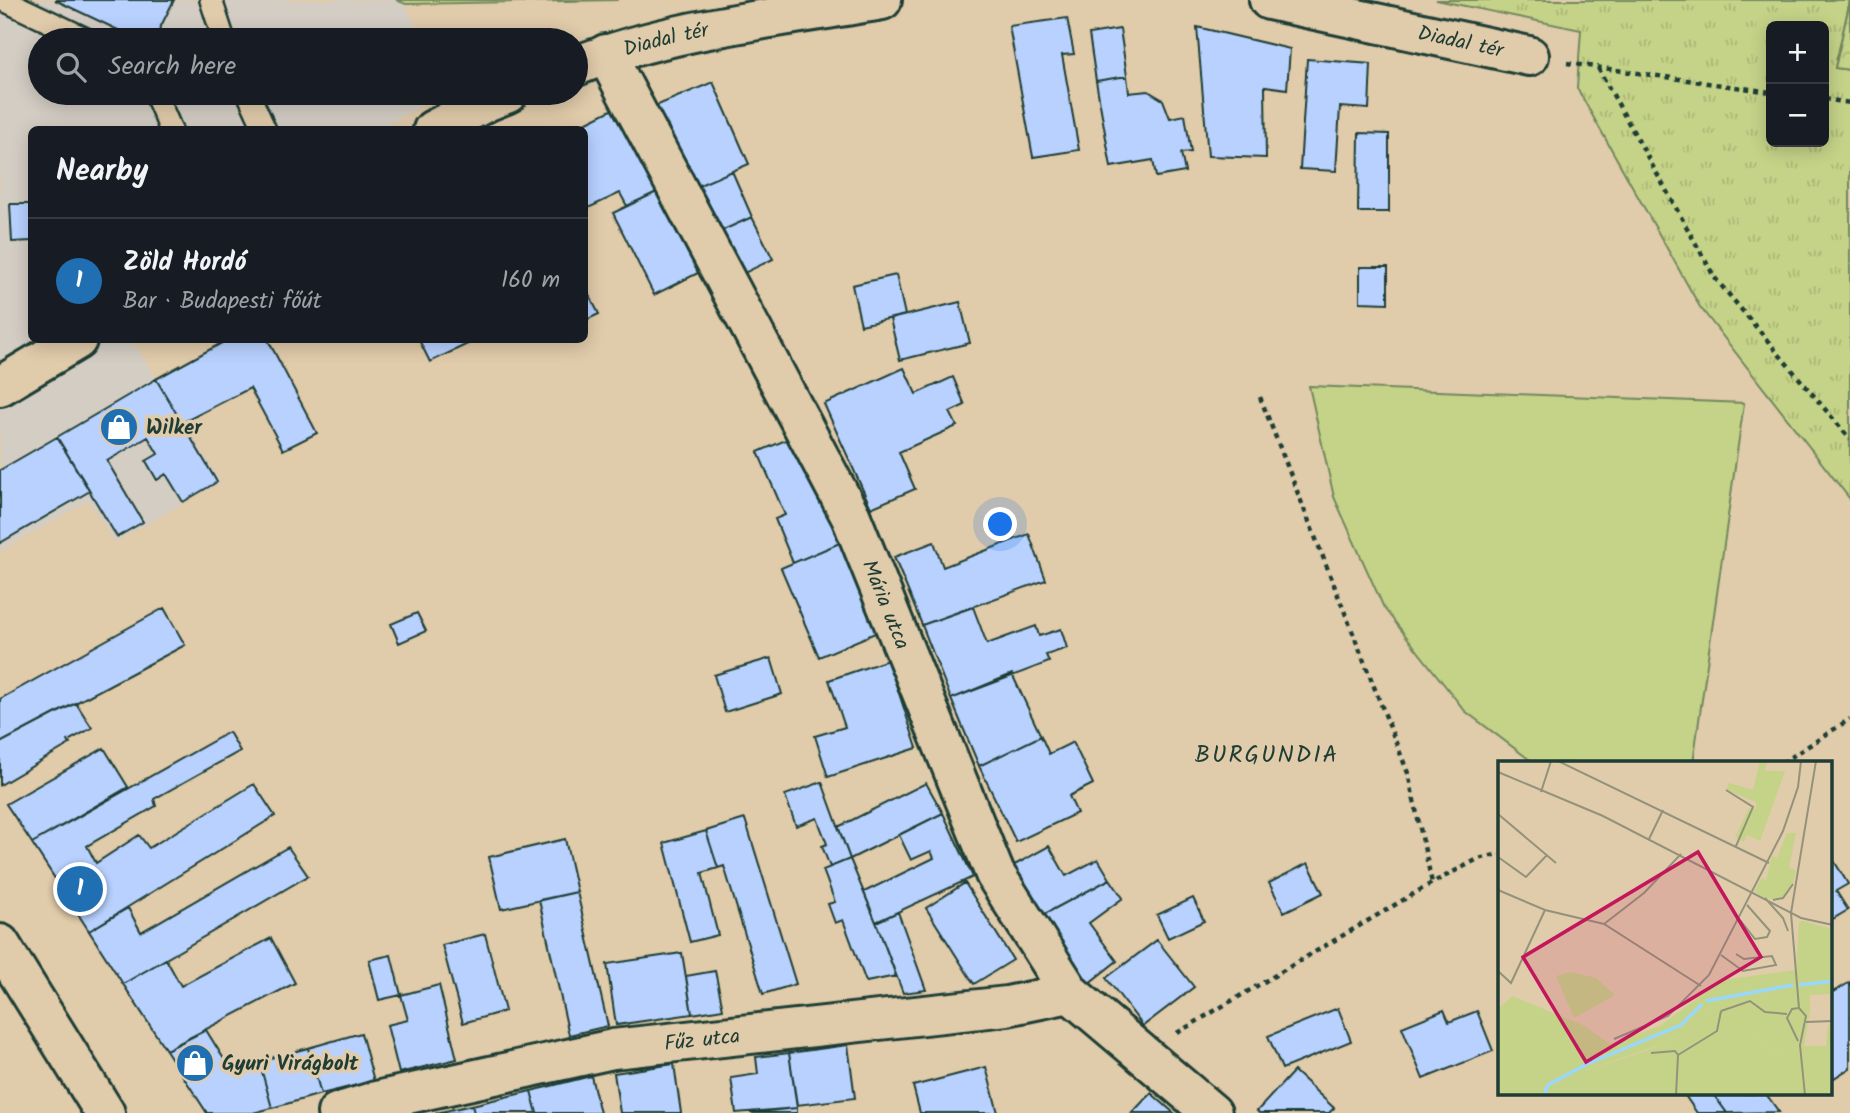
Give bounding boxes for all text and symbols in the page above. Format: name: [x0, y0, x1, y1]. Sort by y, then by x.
street label: Diadal tér: [620, 14, 713, 67]
street label: Diadal tér: [1414, 17, 1507, 68]
map controls: [1766, 21, 1829, 147]
button: +: [1766, 21, 1829, 84]
search box: [28, 28, 588, 105]
text: Search here: [108, 46, 236, 88]
icon: search: [52, 48, 90, 86]
button: −: [1766, 84, 1829, 147]
text: Nearby: [56, 148, 148, 196]
text: Zöld Hordó: [123, 242, 246, 284]
text: 1: [76, 263, 82, 299]
text: 160 m: [501, 263, 560, 299]
text: Bar · Budapesti főút: [123, 284, 322, 320]
shop icon: Wilker: [98, 406, 140, 448]
place label: Wilker: [146, 412, 203, 445]
your location: [983, 507, 1017, 541]
street label: Mária utca: [852, 555, 918, 655]
district label: BURGUNDIA: [1195, 736, 1339, 775]
inset map: [1498, 761, 1832, 1096]
pin: 1: [57, 863, 103, 915]
street label: Fűz utca: [663, 1020, 742, 1061]
shop icon: Gyuri Virágbolt: [174, 1042, 216, 1084]
place label: Gyuri Virágbolt: [222, 1048, 359, 1081]

